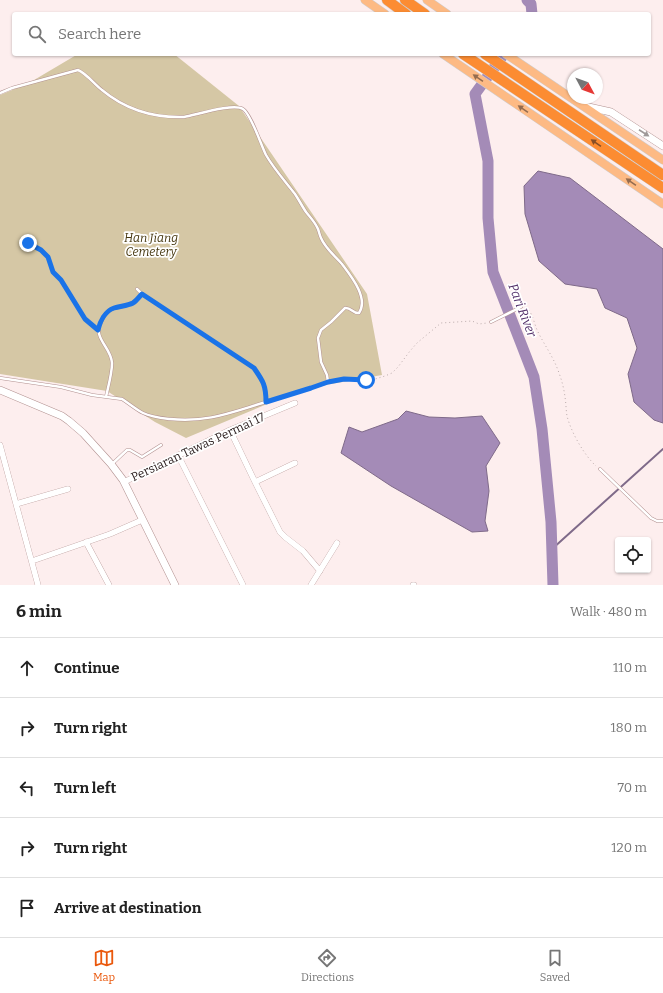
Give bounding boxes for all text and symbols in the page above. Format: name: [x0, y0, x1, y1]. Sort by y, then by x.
search box: [12, 12, 651, 56]
icon: search: [26, 23, 48, 45]
text: Search here: [58, 25, 141, 43]
north arrow: [567, 68, 603, 104]
one-way arrow: [472, 74, 483, 82]
one-way arrow: [518, 105, 528, 113]
one-way arrow: [638, 130, 650, 137]
one-way arrow: [591, 139, 601, 147]
one-way arrow: [626, 178, 636, 186]
park label: Han Jiang Cemetery: [124, 231, 178, 259]
route end: [19, 234, 37, 252]
water label: Pari River: [505, 281, 540, 340]
route start: [357, 371, 375, 389]
street label: Persiaran Tawas Permai 17: [129, 410, 267, 484]
map controls: [615, 537, 651, 573]
button: locate: [615, 537, 651, 573]
text: 6 min: [16, 601, 62, 622]
text: Walk · 480 m: [570, 604, 647, 619]
icon: ahead: [16, 657, 38, 679]
text: Continue: [54, 659, 120, 677]
text: 110 m: [613, 660, 647, 675]
icon: right: [16, 717, 38, 739]
text: Turn right: [54, 719, 127, 737]
text: 180 m: [611, 720, 647, 735]
icon: left: [16, 777, 38, 799]
text: Turn left: [54, 779, 116, 797]
text: 70 m: [617, 780, 647, 795]
icon: right: [16, 837, 38, 859]
text: Turn right: [54, 839, 127, 857]
text: 120 m: [611, 840, 647, 855]
icon: arrive: [16, 897, 38, 919]
text: Arrive at destination: [54, 899, 201, 917]
tab: Map: [93, 947, 115, 984]
tab: Directions: [301, 947, 354, 984]
tab: Saved: [540, 947, 570, 984]

